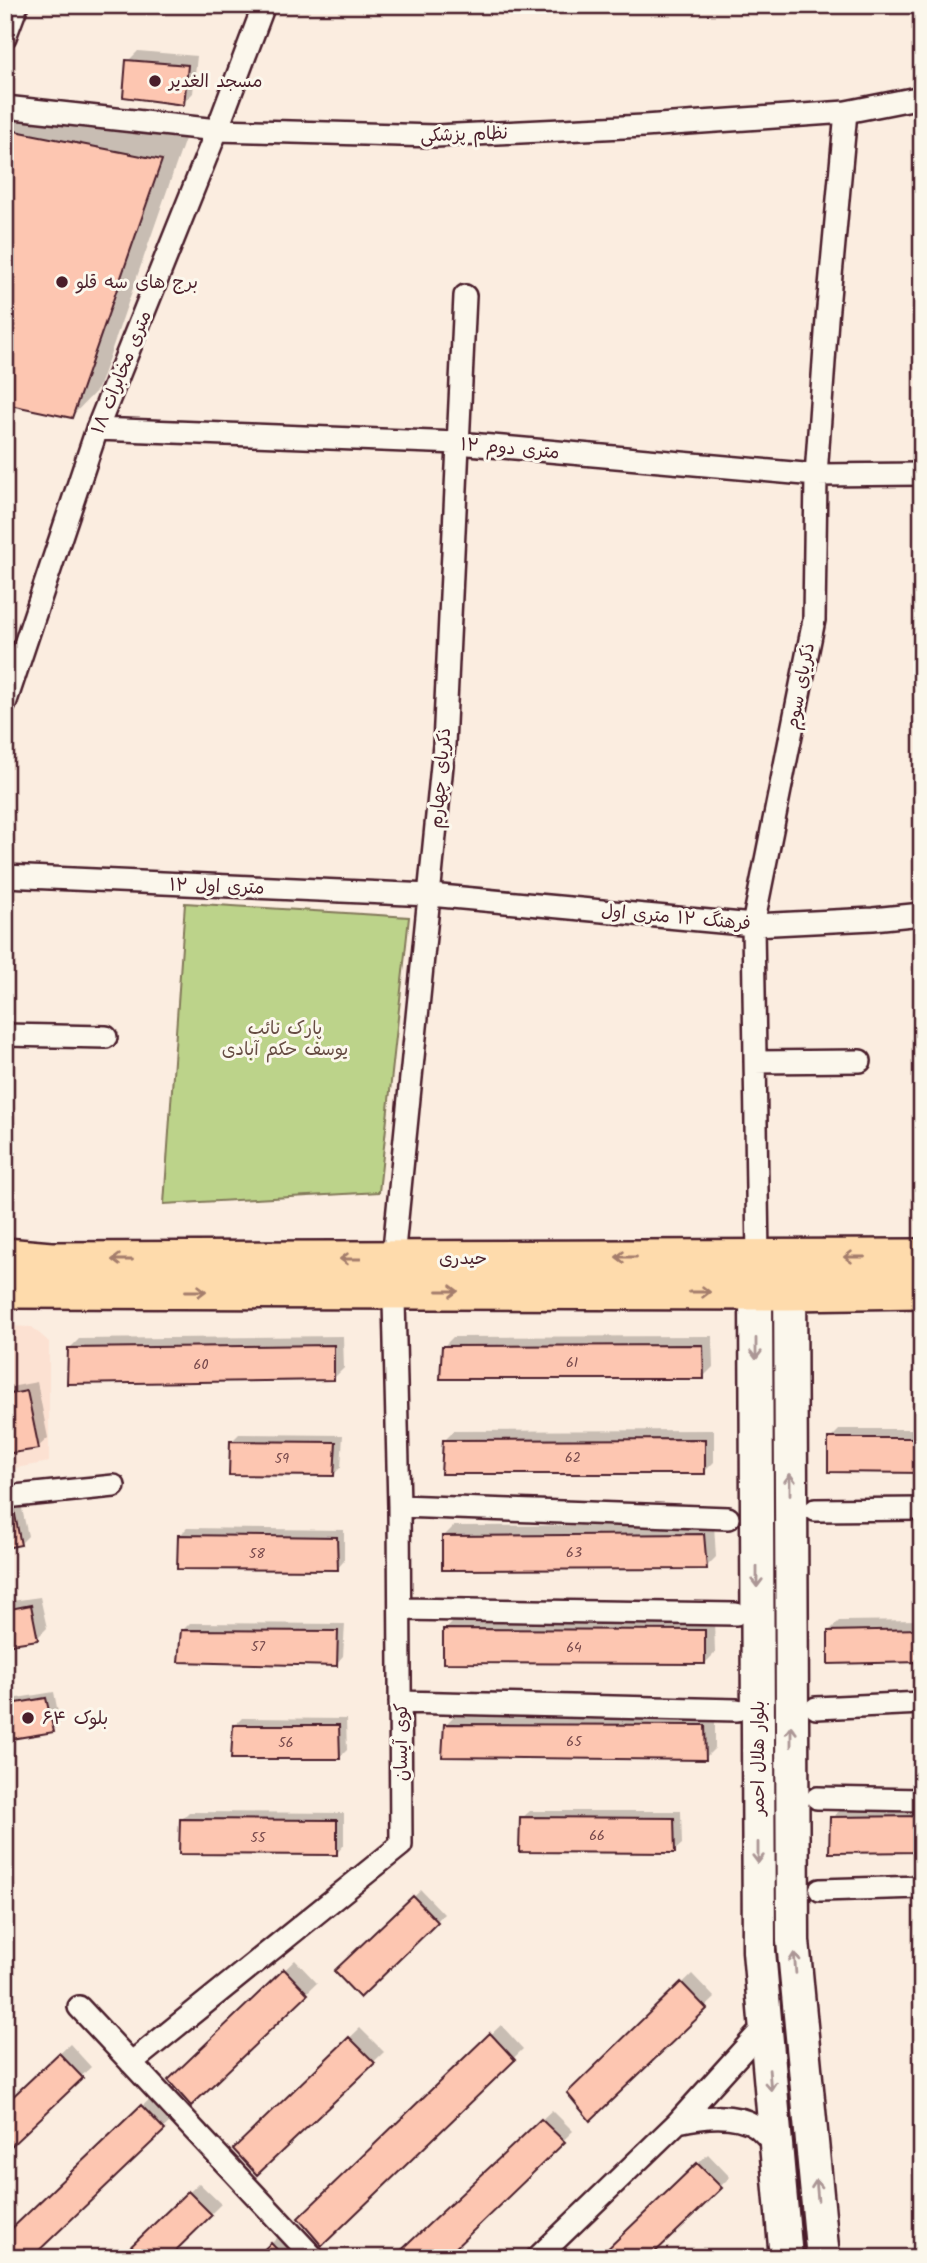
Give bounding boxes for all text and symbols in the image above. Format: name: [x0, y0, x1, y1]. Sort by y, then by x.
place label: مسجد الغدیر: [167, 68, 262, 97]
marker: مسجد الغدیر: [147, 73, 163, 89]
street label: نظام پزشکی: [420, 119, 508, 152]
place label: برج های سه قلو: [75, 269, 198, 298]
marker: برج های سه قلو: [54, 274, 70, 290]
street label: ۱۸ متری مخابرات: [84, 306, 160, 439]
street label: ۱۲ متری دوم: [459, 431, 561, 468]
street label: ذکریای سوم: [779, 641, 824, 732]
street label: ذکریای چهارم: [423, 727, 460, 830]
street label: ۱۲ متری اول: [169, 871, 265, 904]
street label: فرهنگ ۱۲ متری اول: [600, 898, 752, 939]
park label: پارک نائب یوسف حکم آبادی: [222, 1015, 348, 1065]
street label: حیدری: [439, 1245, 487, 1274]
one-way arrow: [615, 1250, 638, 1264]
one-way arrow: [842, 1250, 865, 1264]
one-way arrow: [338, 1252, 361, 1266]
one-way arrow: [111, 1253, 134, 1267]
one-way arrow: [184, 1284, 207, 1298]
one-way arrow: [436, 1284, 459, 1298]
one-way arrow: [688, 1285, 711, 1299]
one-way arrow: [749, 1337, 763, 1360]
house number: 61: [566, 1352, 578, 1374]
house number: 60: [194, 1354, 208, 1376]
house number: 62: [565, 1447, 581, 1469]
house number: 59: [275, 1448, 289, 1470]
one-way arrow: [784, 1473, 797, 1496]
house number: 63: [566, 1542, 582, 1564]
house number: 58: [249, 1543, 266, 1565]
one-way arrow: [750, 1565, 764, 1588]
house number: 57: [251, 1636, 266, 1658]
house number: 64: [566, 1637, 582, 1659]
street label: بلوار هلال احمر: [745, 1701, 774, 1817]
street label: کوی آیسان: [388, 1703, 417, 1781]
place label: بلوک ۶۴: [42, 1705, 108, 1734]
marker: بلوک ۶۴: [20, 1710, 36, 1726]
one-way arrow: [785, 1725, 798, 1748]
house number: 65: [566, 1731, 583, 1753]
house number: 56: [278, 1732, 294, 1754]
house number: 66: [589, 1825, 605, 1847]
house number: 55: [250, 1827, 267, 1849]
one-way arrow: [751, 1841, 765, 1864]
one-way arrow: [789, 1953, 802, 1975]
one-way arrow: [764, 2068, 777, 2091]
one-way arrow: [810, 2179, 823, 2202]

